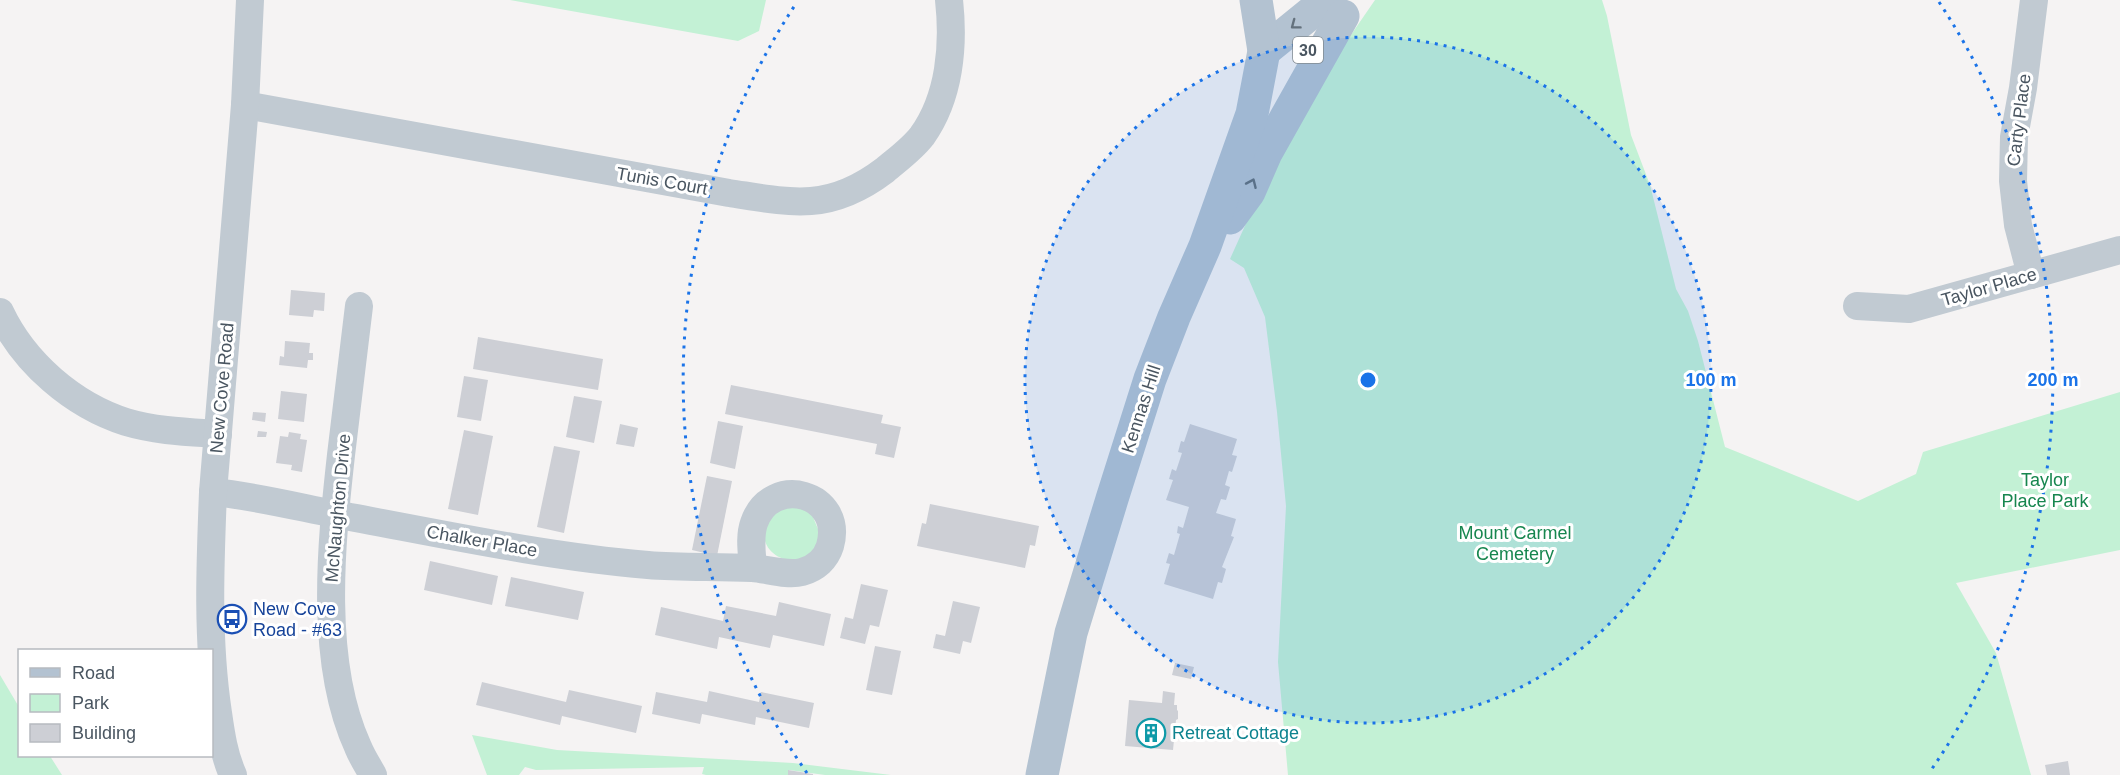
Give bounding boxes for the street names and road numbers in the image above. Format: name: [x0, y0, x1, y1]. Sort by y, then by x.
road number: 30: [1293, 37, 1323, 63]
street label: Carty Place: [2003, 73, 2035, 167]
street label: Tunis Court: [615, 163, 709, 199]
street label: Taylor Place: [1939, 264, 2039, 310]
street label: New Cove Road: [206, 322, 238, 454]
street label: Kennas Hill: [1117, 363, 1165, 455]
street label: McNaughton Drive: [322, 433, 354, 583]
street label: Chalker Place: [425, 521, 539, 561]

